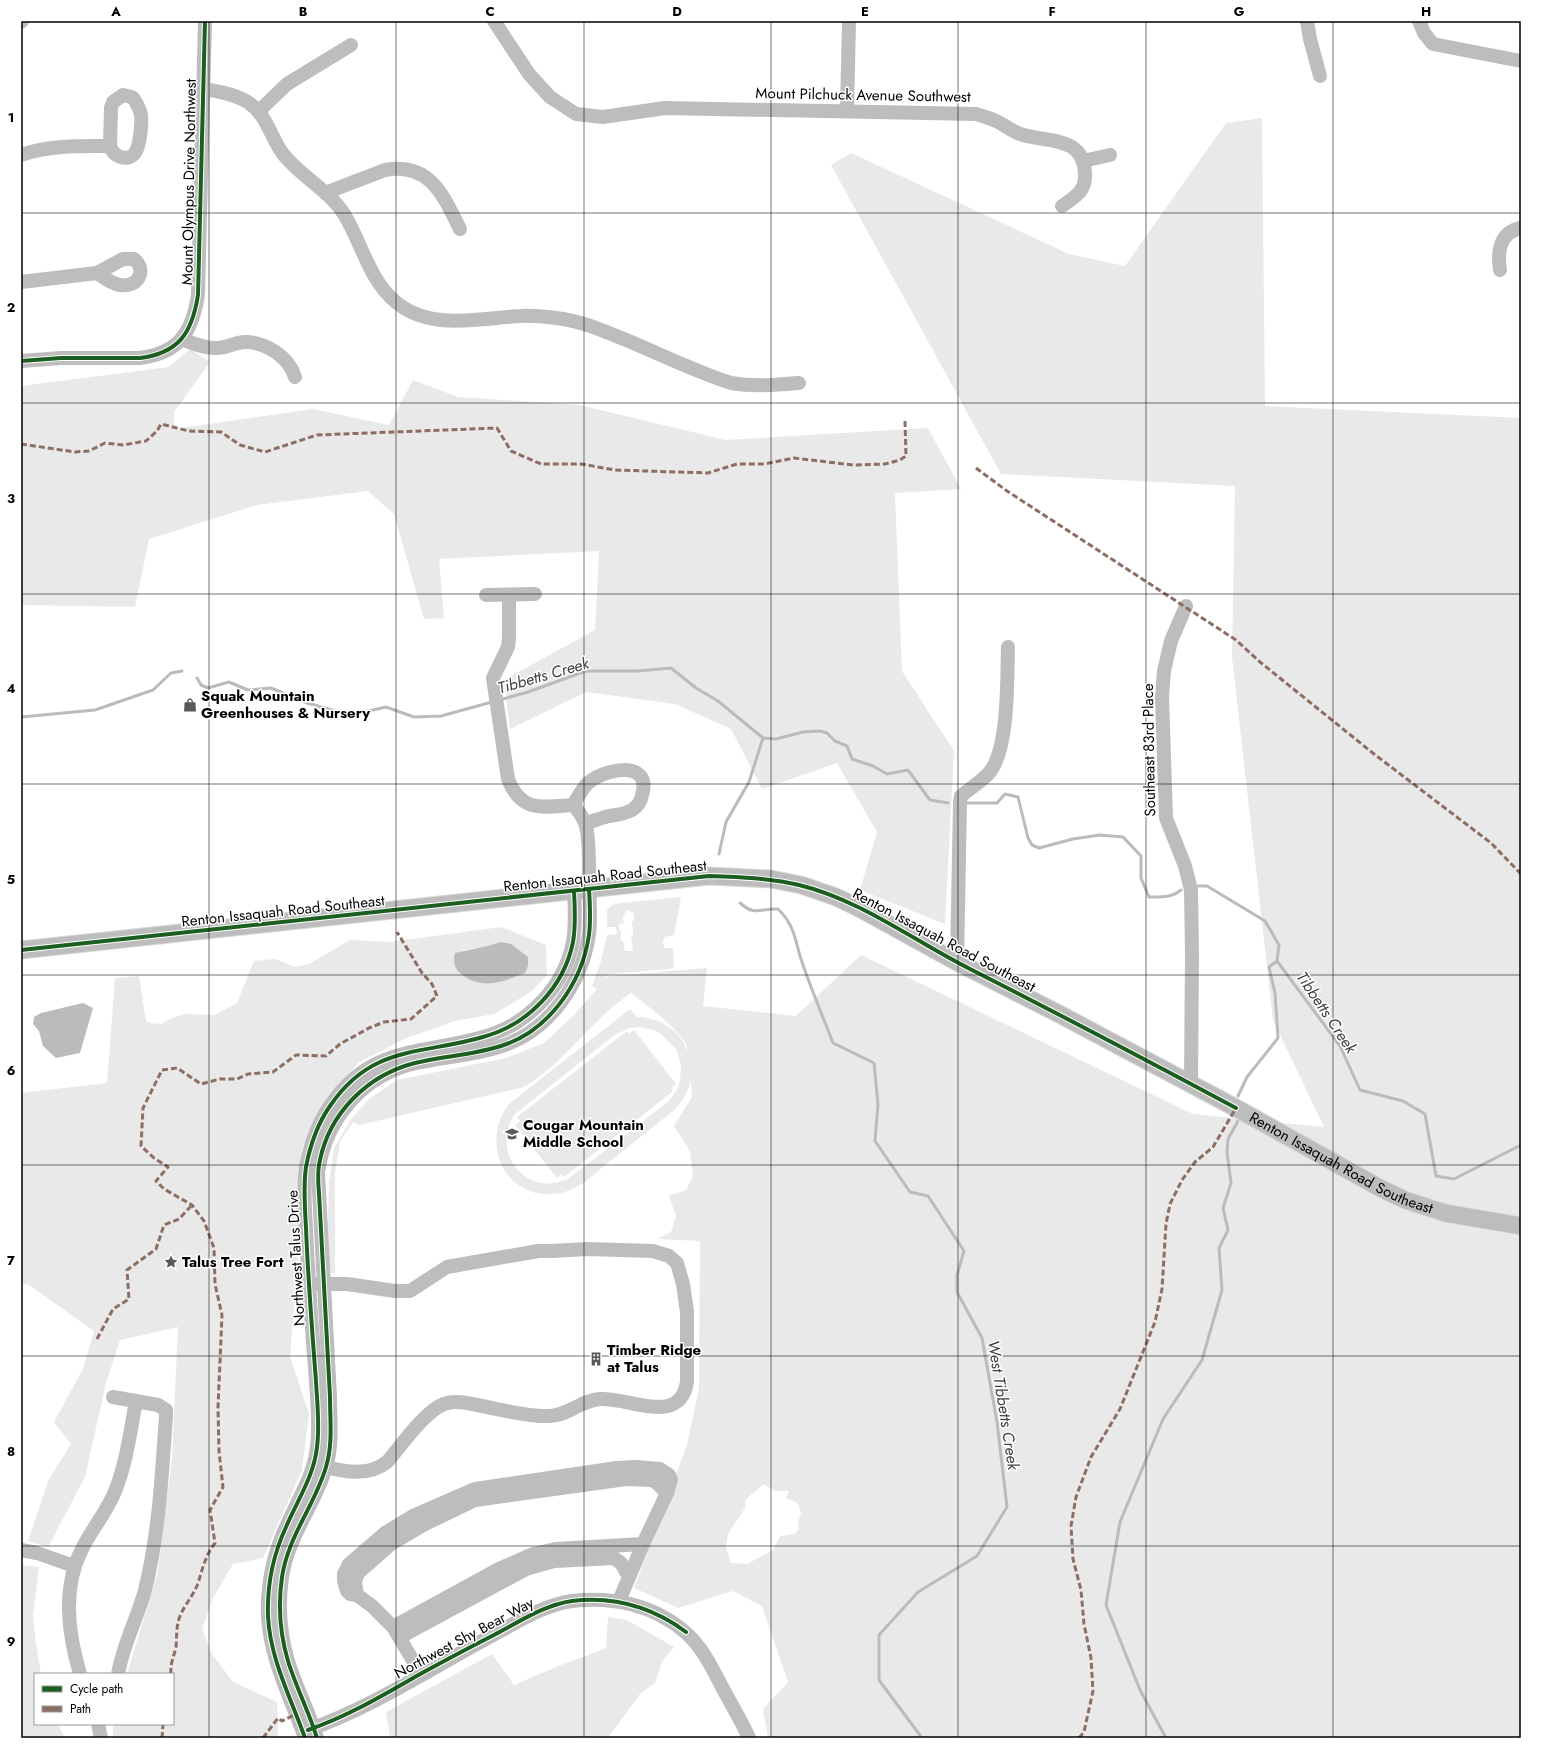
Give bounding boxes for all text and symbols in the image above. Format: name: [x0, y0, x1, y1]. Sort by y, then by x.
text: A: [110, 2, 121, 21]
text: B: [299, 2, 308, 21]
text: C: [485, 2, 495, 21]
text: D: [672, 2, 682, 21]
text: E: [861, 2, 869, 21]
text: F: [1048, 2, 1056, 21]
text: G: [1234, 2, 1245, 21]
text: H: [1421, 2, 1431, 21]
street label: Mount Olympus Drive Northwest: [176, 78, 202, 285]
street label: Mount Pilchuck Avenue Southwest: [755, 82, 971, 108]
text: 1: [8, 108, 14, 127]
text: 2: [7, 298, 15, 317]
text: 3: [7, 489, 15, 508]
water label: Tibbetts Creek: [495, 651, 593, 699]
text: 4: [6, 679, 16, 698]
street label: Southeast 83rd Place: [1137, 683, 1161, 817]
place label: Squak Mountain Greenhouses & Nursery: [201, 685, 370, 724]
shop icon: Squak Mountain Greenhouses & Nursery: [182, 697, 198, 713]
street label: Renton Issaquah Road Southeast: [502, 854, 708, 898]
text: 5: [7, 870, 15, 889]
street label: Renton Issaquah Road Southeast: [849, 882, 1040, 998]
street label: Renton Issaquah Road Southeast: [180, 889, 386, 933]
water label: Tibbetts Creek: [1291, 967, 1363, 1059]
text: 6: [7, 1061, 16, 1080]
street label: Renton Issaquah Road Southeast: [1245, 1107, 1436, 1220]
place label: Cougar Mountain Middle School: [523, 1114, 644, 1153]
school or university icon: Cougar Mountain Middle School: [504, 1126, 520, 1142]
street label: Northwest Talus Drive: [281, 1189, 311, 1327]
text: 7: [7, 1251, 15, 1270]
place label: Talus Tree Fort: [182, 1251, 284, 1273]
place icon: Talus Tree Fort: [163, 1254, 179, 1270]
place label: Timber Ridge at Talus: [607, 1339, 702, 1378]
water label: West Tibbetts Creek: [982, 1339, 1025, 1473]
building icon: Timber Ridge at Talus: [588, 1351, 604, 1367]
text: 8: [7, 1442, 15, 1461]
street label: Northwest Shy Bear Way: [390, 1592, 538, 1684]
text: 9: [7, 1632, 16, 1651]
legend: [34, 1673, 174, 1725]
text: Cycle path: [70, 1680, 123, 1698]
text: Path: [70, 1700, 91, 1718]

